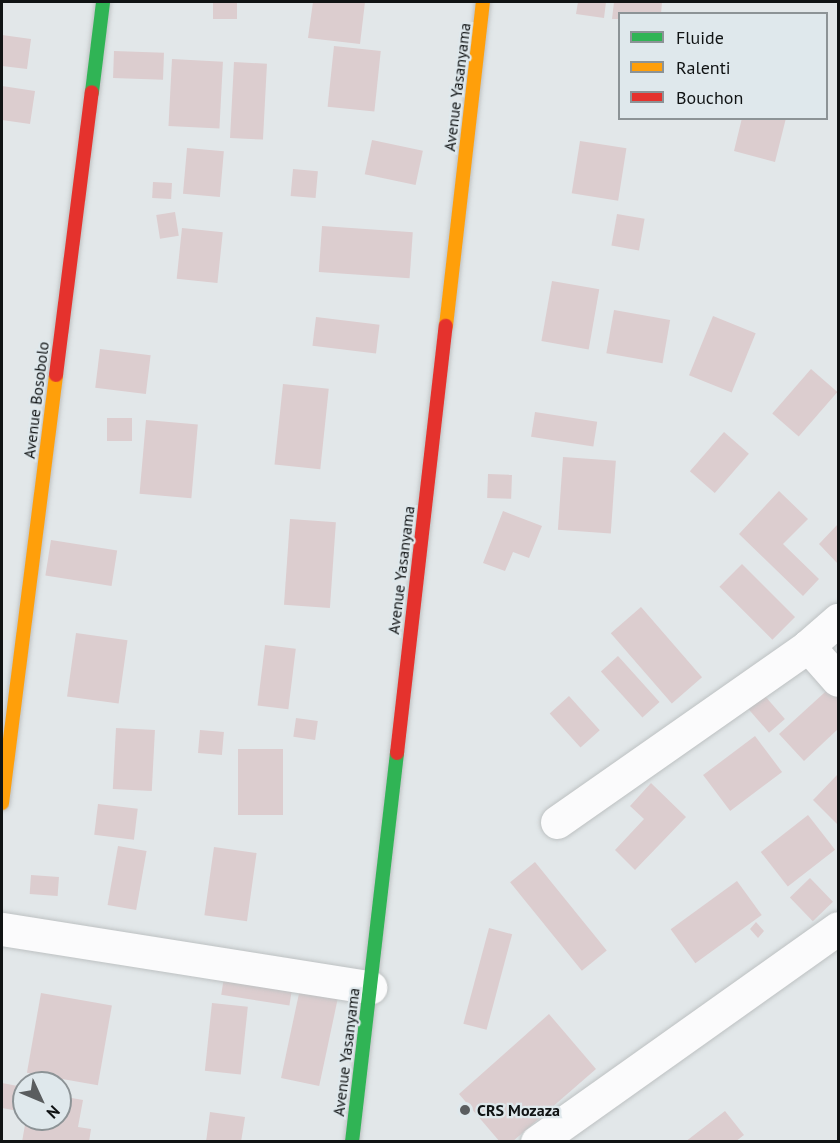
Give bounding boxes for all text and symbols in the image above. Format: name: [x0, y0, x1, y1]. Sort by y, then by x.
legend: [618, 12, 828, 120]
street label: Avenue Yasanyama: [440, 21, 474, 153]
text: Fluide: [676, 26, 724, 49]
text: Ralenti: [676, 56, 731, 79]
text: Bouchon: [676, 86, 743, 109]
street label: Avenue Bosobolo: [19, 340, 53, 460]
street label: Avenue Yasanyama: [384, 504, 418, 636]
street label: Avenue Yasanyama: [329, 986, 363, 1118]
north arrow: [12, 1071, 72, 1131]
place label: CRS Mozaza: [477, 1100, 560, 1120]
text: N: [43, 1101, 64, 1123]
marker: CRS Mozaza: [458, 1103, 472, 1117]

